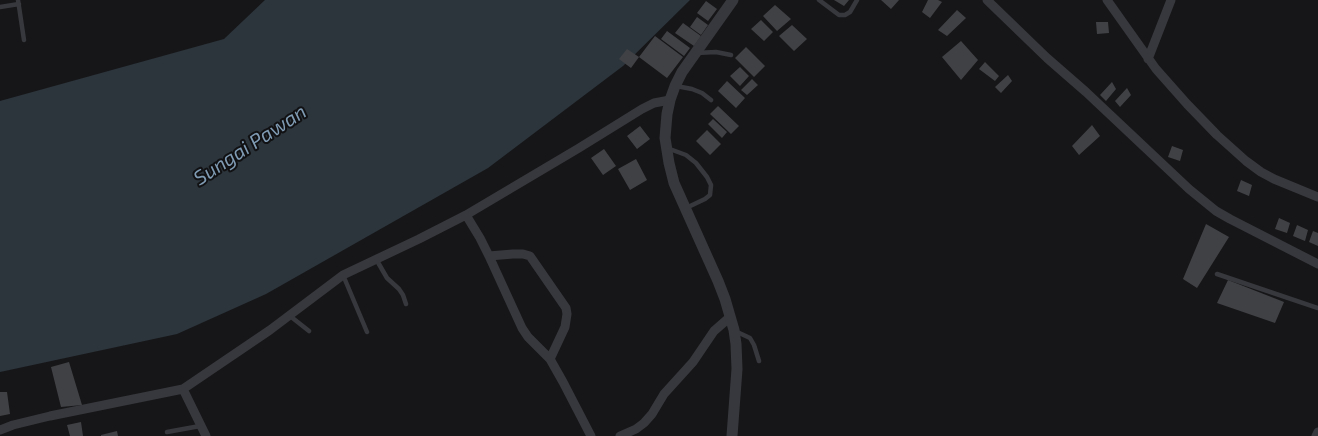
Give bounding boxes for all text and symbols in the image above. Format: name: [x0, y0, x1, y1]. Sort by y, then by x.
water label: Sungai Pawan: [189, 100, 311, 190]

